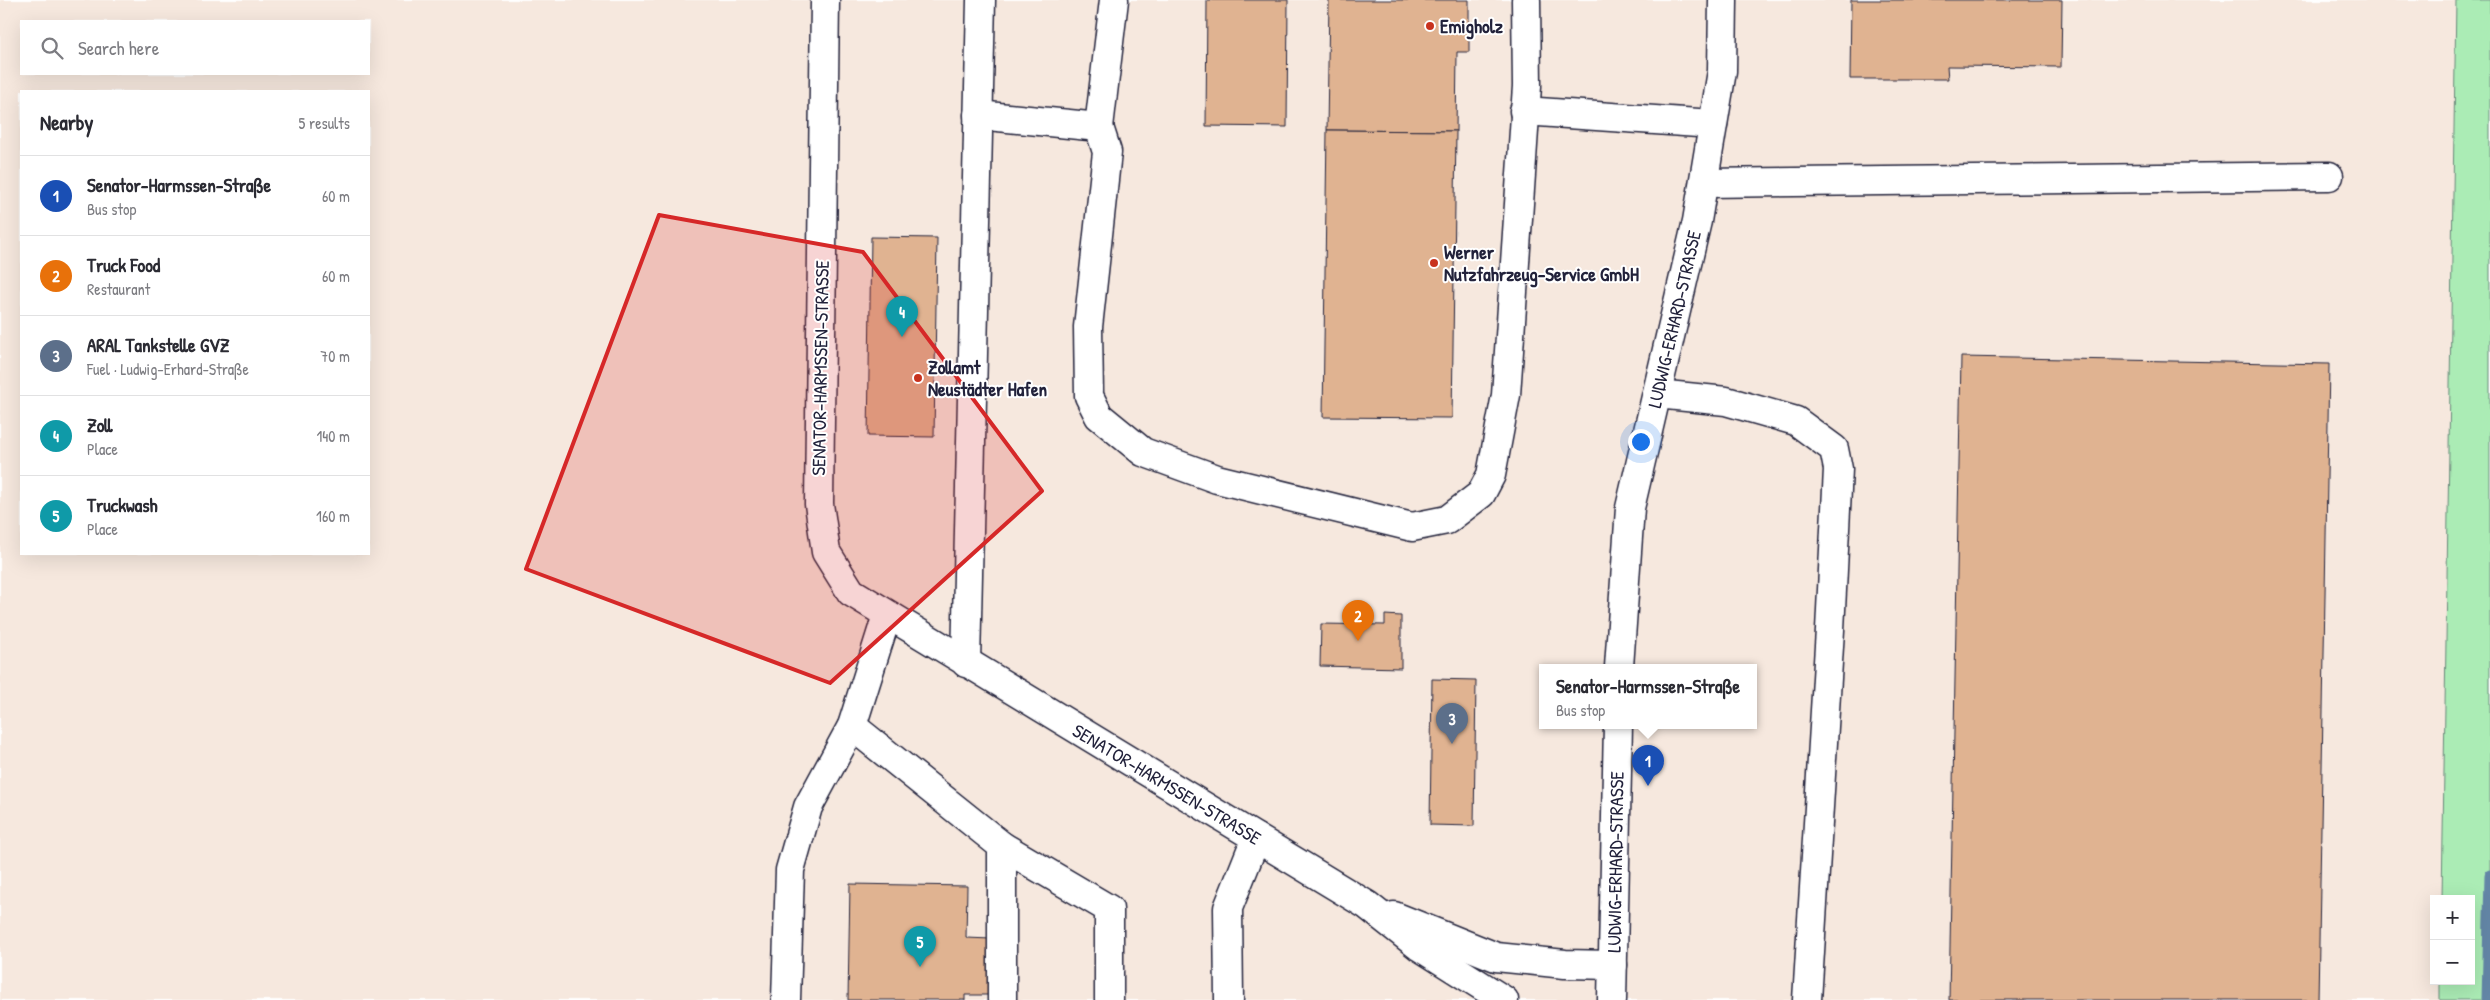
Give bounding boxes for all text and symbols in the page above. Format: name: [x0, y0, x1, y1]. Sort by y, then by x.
place label: Emigholz: [1440, 13, 1504, 40]
search box: [20, 20, 370, 75]
marker: Emigholz: [1424, 20, 1436, 32]
icon: search: [38, 34, 66, 62]
text: Search here: [78, 35, 159, 61]
text: Nearby: [40, 108, 93, 137]
text: 5 results: [299, 112, 350, 134]
text: Senator-Harmssen-Straße: [87, 172, 271, 198]
text: 1: [53, 185, 59, 207]
text: 60 m: [322, 185, 350, 207]
text: Bus stop: [87, 198, 136, 220]
street label: LUDWIG-ERHARD-STRASSE: [1641, 227, 1707, 410]
place label: Werner Nutzfahrzeug-Service GmbH: [1444, 239, 1639, 288]
text: Truck Food: [87, 252, 160, 278]
marker: Werner Nutzfahrzeug-Service GmbH: [1428, 257, 1440, 269]
street label: SENATOR-HARMSSEN-STRASSE: [805, 260, 835, 476]
text: 2: [52, 265, 60, 287]
text: 60 m: [322, 265, 350, 287]
text: Restaurant: [87, 278, 150, 300]
pin: 4: [886, 296, 918, 337]
text: ARAL Tankstelle GVZ: [87, 332, 229, 358]
text: 3: [52, 345, 60, 367]
text: 70 m: [320, 345, 350, 367]
place label: Zollamt Neustädter Hafen: [928, 354, 1047, 402]
text: Fuel · Ludwig-Erhard-Straße: [87, 358, 249, 380]
marker: Zollamt Neustädter Hafen: [912, 372, 924, 384]
text: Zoll: [87, 412, 112, 438]
text: 4: [53, 425, 59, 447]
text: 140 m: [316, 425, 350, 447]
your location: [1628, 429, 1654, 455]
text: Place: [87, 438, 118, 460]
text: Truckwash: [87, 492, 158, 518]
text: 5: [53, 505, 59, 527]
text: 160 m: [316, 505, 350, 527]
text: Place: [87, 518, 118, 540]
pin: 2: [1342, 600, 1374, 641]
popup: [1539, 664, 1757, 729]
text: Senator-Harmssen-Straße: [1556, 673, 1740, 699]
text: Bus stop: [1556, 699, 1605, 721]
pin: 3: [1436, 703, 1468, 744]
street label: SENATOR-HARMSSEN-STRASSE: [1068, 717, 1266, 851]
pin: 1: [1632, 745, 1664, 786]
street label: LUDWIG-ERHARD-STRASSE: [1600, 770, 1630, 953]
map controls: [2430, 895, 2475, 985]
button: +: [2430, 895, 2475, 940]
pin: 5: [904, 926, 936, 967]
button: −: [2430, 940, 2475, 985]

